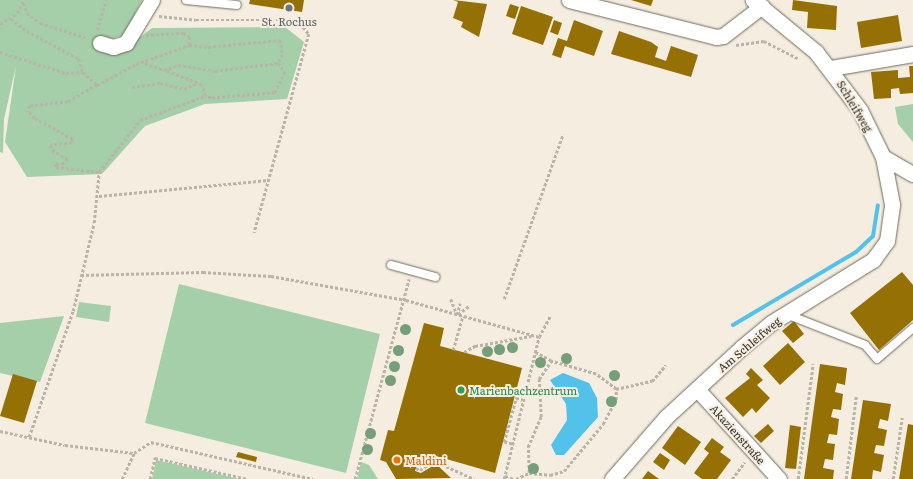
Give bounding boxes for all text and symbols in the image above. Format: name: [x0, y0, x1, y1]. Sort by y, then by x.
marker: St. Rochus: [284, 3, 294, 13]
place label: St. Rochus: [261, 14, 317, 28]
street label: Schleifweg: [835, 78, 875, 134]
street label: Am Schleifweg: [715, 314, 783, 374]
place label: Marienbachzentrum: [469, 383, 577, 397]
marker: Marienbachzentrum: [456, 385, 466, 395]
street label: Akazienstraße: [708, 401, 768, 467]
place label: Maldini: [405, 453, 447, 467]
marker: Maldini: [392, 455, 402, 465]

